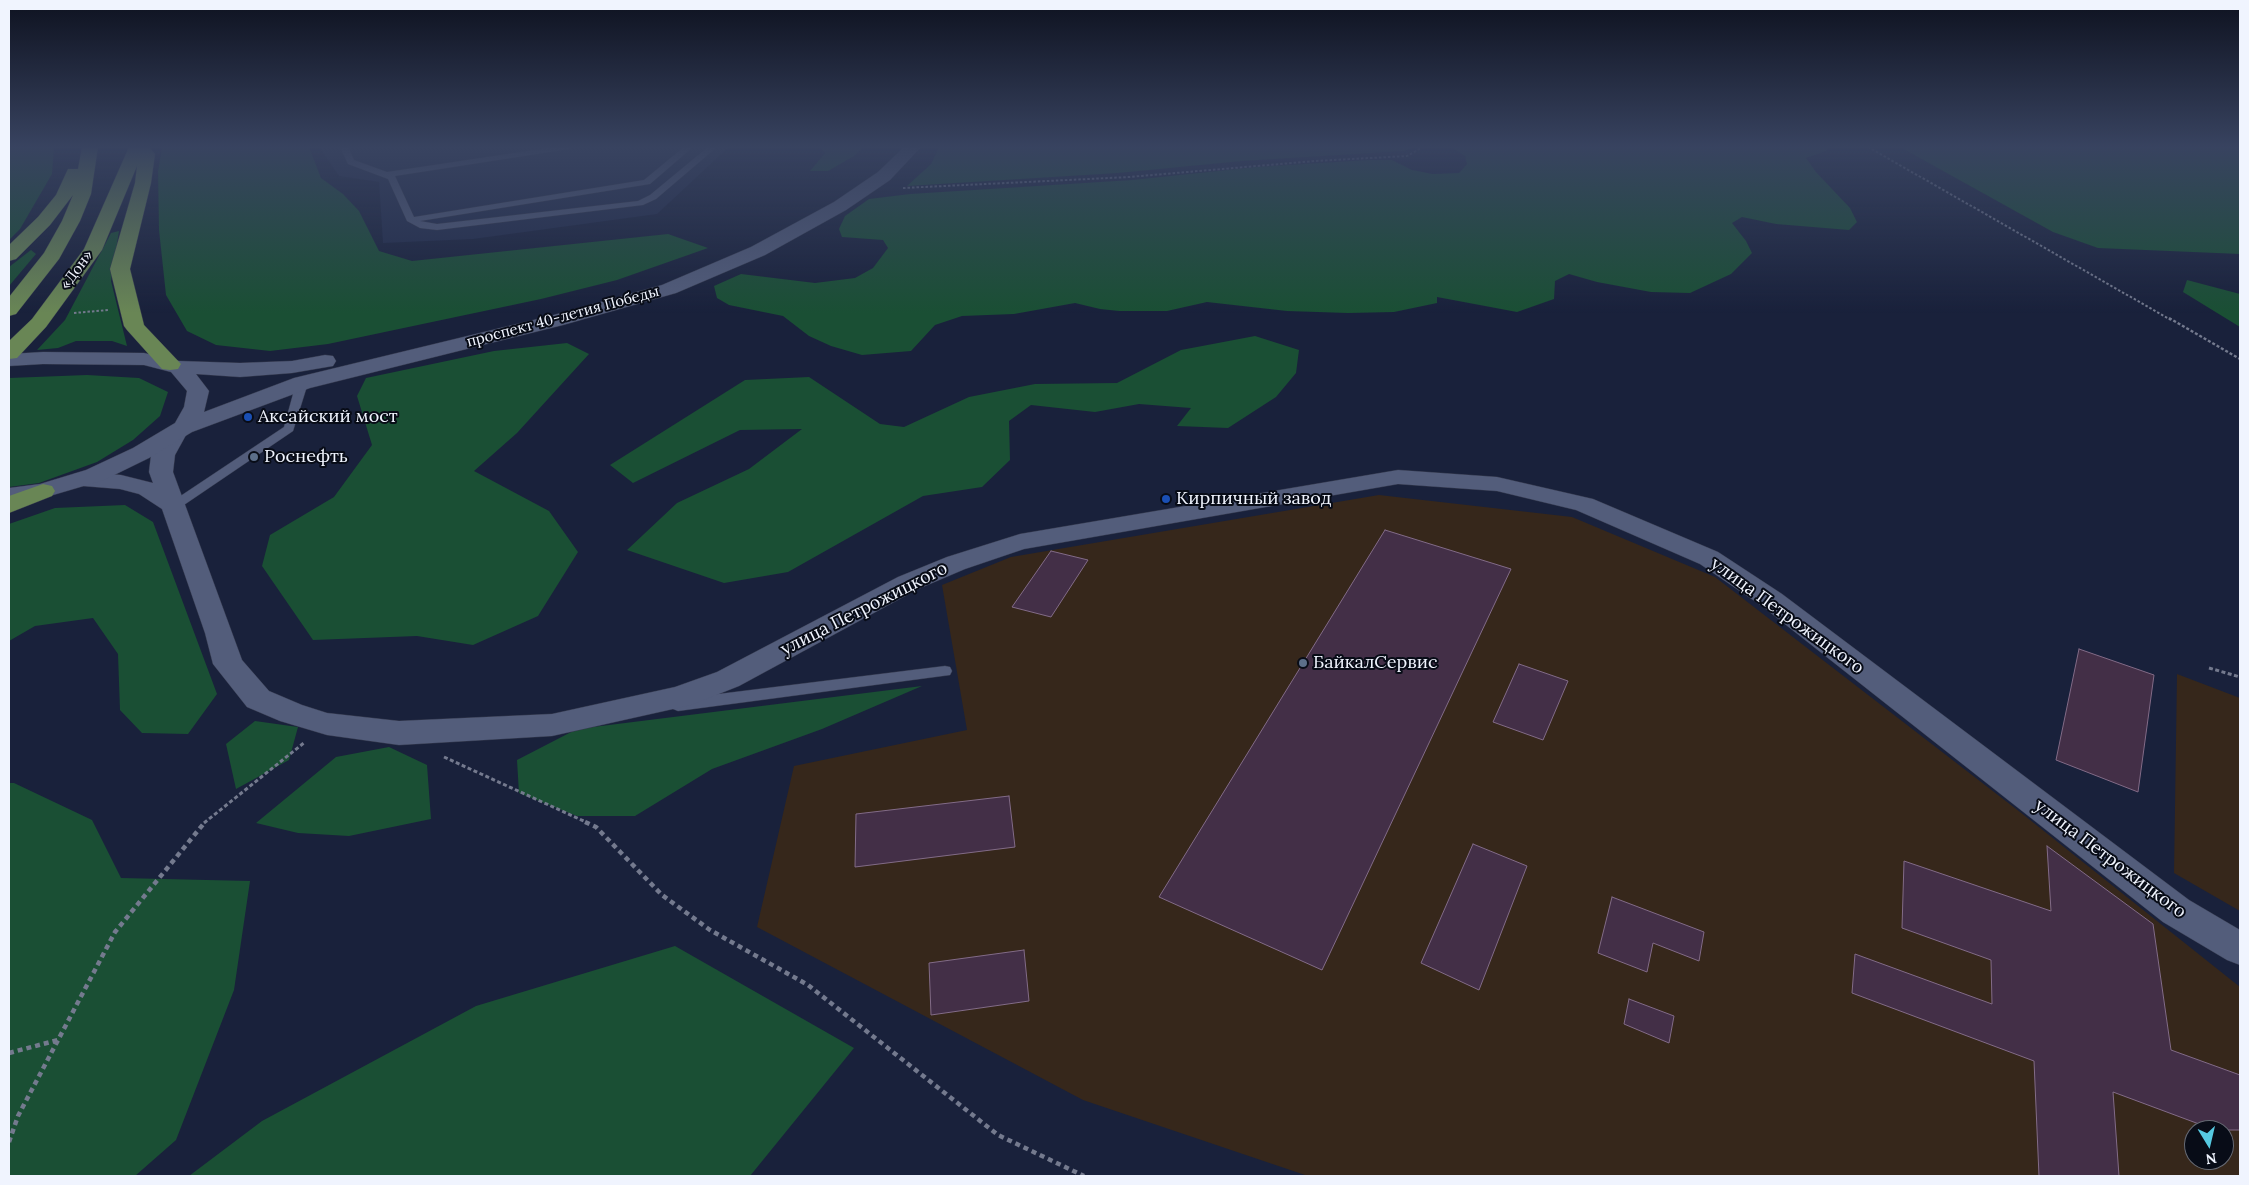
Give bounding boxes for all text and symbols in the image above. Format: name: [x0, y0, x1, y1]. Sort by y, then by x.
street label: «Дон»: [57, 247, 97, 293]
street label: проспект 40-летия Победы: [465, 283, 661, 351]
place label: Аксайский мост: [258, 406, 398, 428]
marker: Аксайский мост: [242, 411, 254, 423]
place label: Роснефть: [264, 446, 348, 468]
marker: Роснефть: [248, 451, 260, 463]
place label: Кирпичный завод: [1176, 488, 1331, 510]
marker: Кирпичный завод: [1160, 493, 1172, 505]
street label: улица Петрожицкого: [1706, 553, 1868, 679]
street label: улица Петрожицкого: [777, 557, 951, 661]
place label: БайкалСервис: [1313, 652, 1437, 674]
marker: БайкалСервис: [1297, 657, 1309, 669]
street label: улица Петрожицкого: [2030, 795, 2190, 923]
north arrow: [2184, 1120, 2234, 1170]
text: N: [2204, 1149, 2218, 1169]

